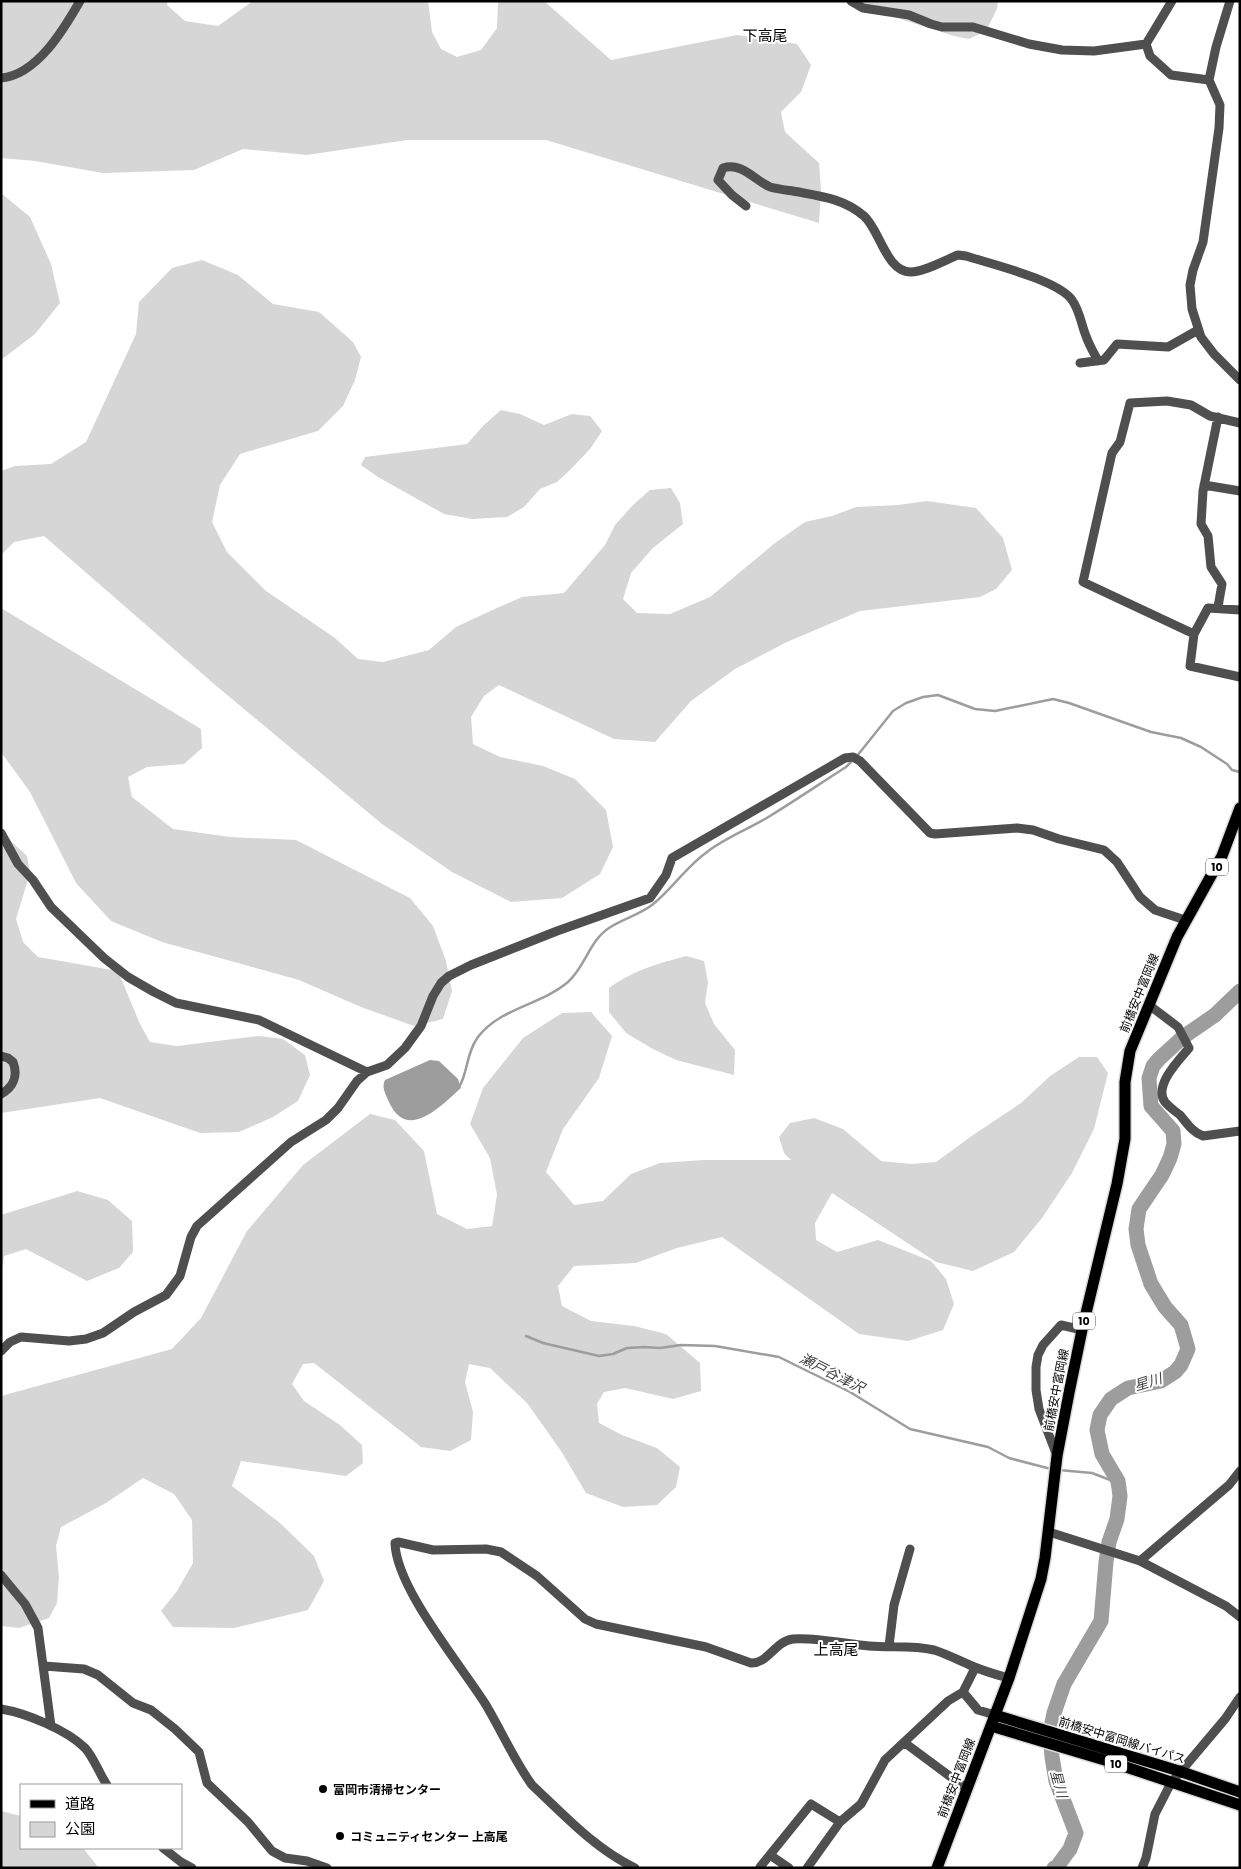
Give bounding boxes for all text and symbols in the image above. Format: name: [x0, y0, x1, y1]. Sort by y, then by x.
district label: 下高尾: [742, 25, 788, 46]
road number: 10: [1206, 859, 1228, 876]
street label: 前橋安中富岡線: [1115, 951, 1163, 1035]
road number: 10: [1073, 1312, 1095, 1330]
street label: 前橋安中富岡線: [1040, 1347, 1072, 1433]
water label: 瀬戸谷津沢: [796, 1348, 870, 1399]
water label: 星川: [1132, 1368, 1166, 1396]
district label: 上高尾: [813, 1639, 859, 1660]
street label: 前橋安中富岡線バイパス: [1057, 1713, 1187, 1767]
street label: 前橋安中富岡線: [933, 1736, 979, 1820]
road number: 10: [1105, 1756, 1127, 1772]
water label: 星川: [1046, 1768, 1073, 1802]
place label: 富岡市清掃センター: [333, 1781, 441, 1798]
marker: 富岡市清掃センター: [317, 1783, 329, 1795]
legend: [20, 1784, 182, 1849]
text: 道路: [65, 1793, 95, 1814]
text: 公園: [65, 1818, 95, 1839]
place label: コミュニティセンター 上高尾: [350, 1828, 508, 1845]
marker: コミュニティセンター 上高尾: [334, 1830, 346, 1842]

